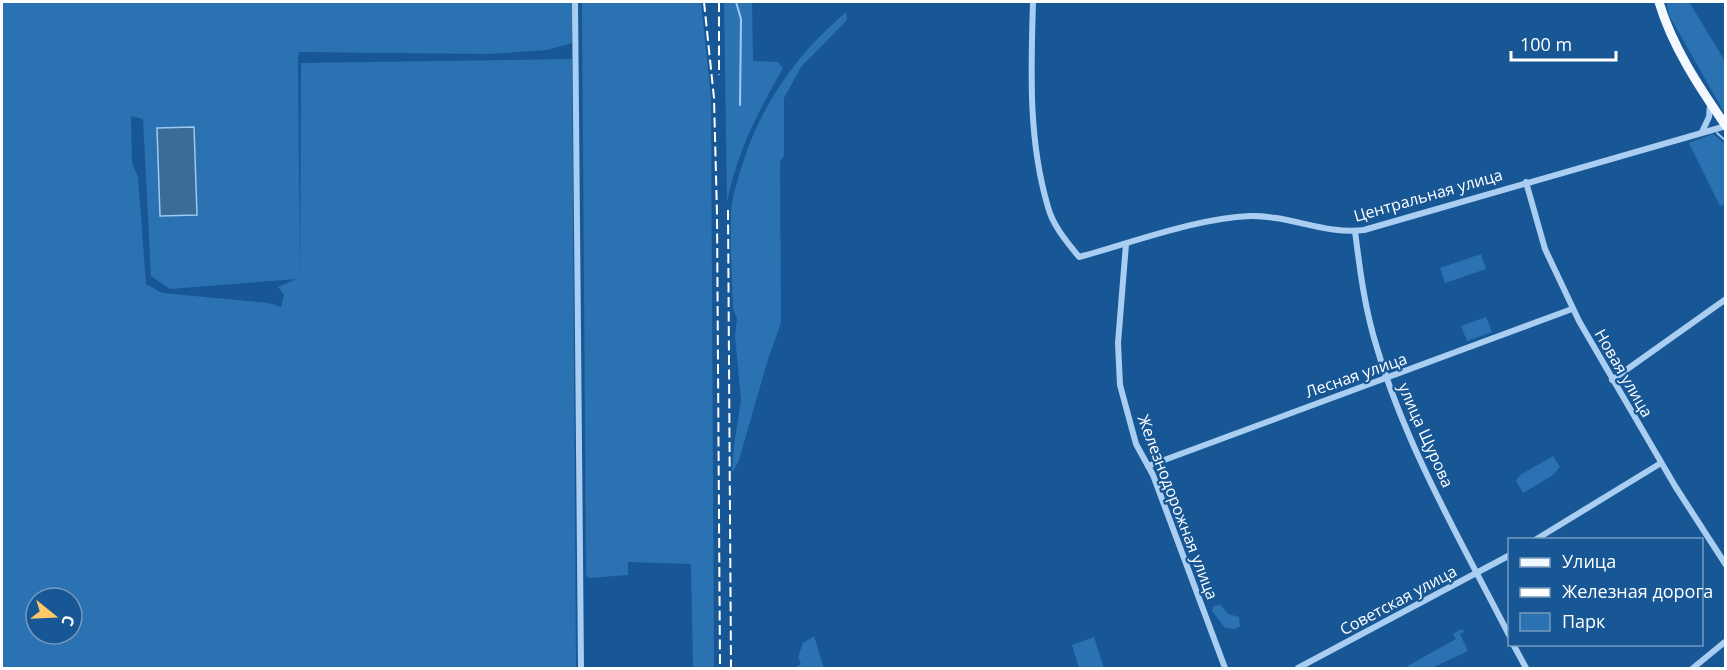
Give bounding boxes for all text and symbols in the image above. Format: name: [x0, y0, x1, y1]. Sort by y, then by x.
scale bar: [1511, 24, 1616, 62]
text: 100 m: [1520, 32, 1572, 56]
street label: Центральная улица: [1351, 163, 1505, 227]
street label: Новая улица: [1590, 325, 1658, 421]
street label: Лесная улица: [1302, 347, 1410, 403]
street label: улица Щурова: [1393, 379, 1459, 491]
street label: Железнодорожная улица: [1133, 411, 1223, 603]
legend: [1508, 538, 1703, 646]
text: Улица: [1562, 549, 1616, 573]
street label: Советская улица: [1336, 560, 1460, 640]
text: Железная дорога: [1562, 579, 1713, 603]
north arrow: [24, 586, 84, 646]
text: Парк: [1562, 609, 1606, 633]
text: С: [56, 612, 80, 629]

